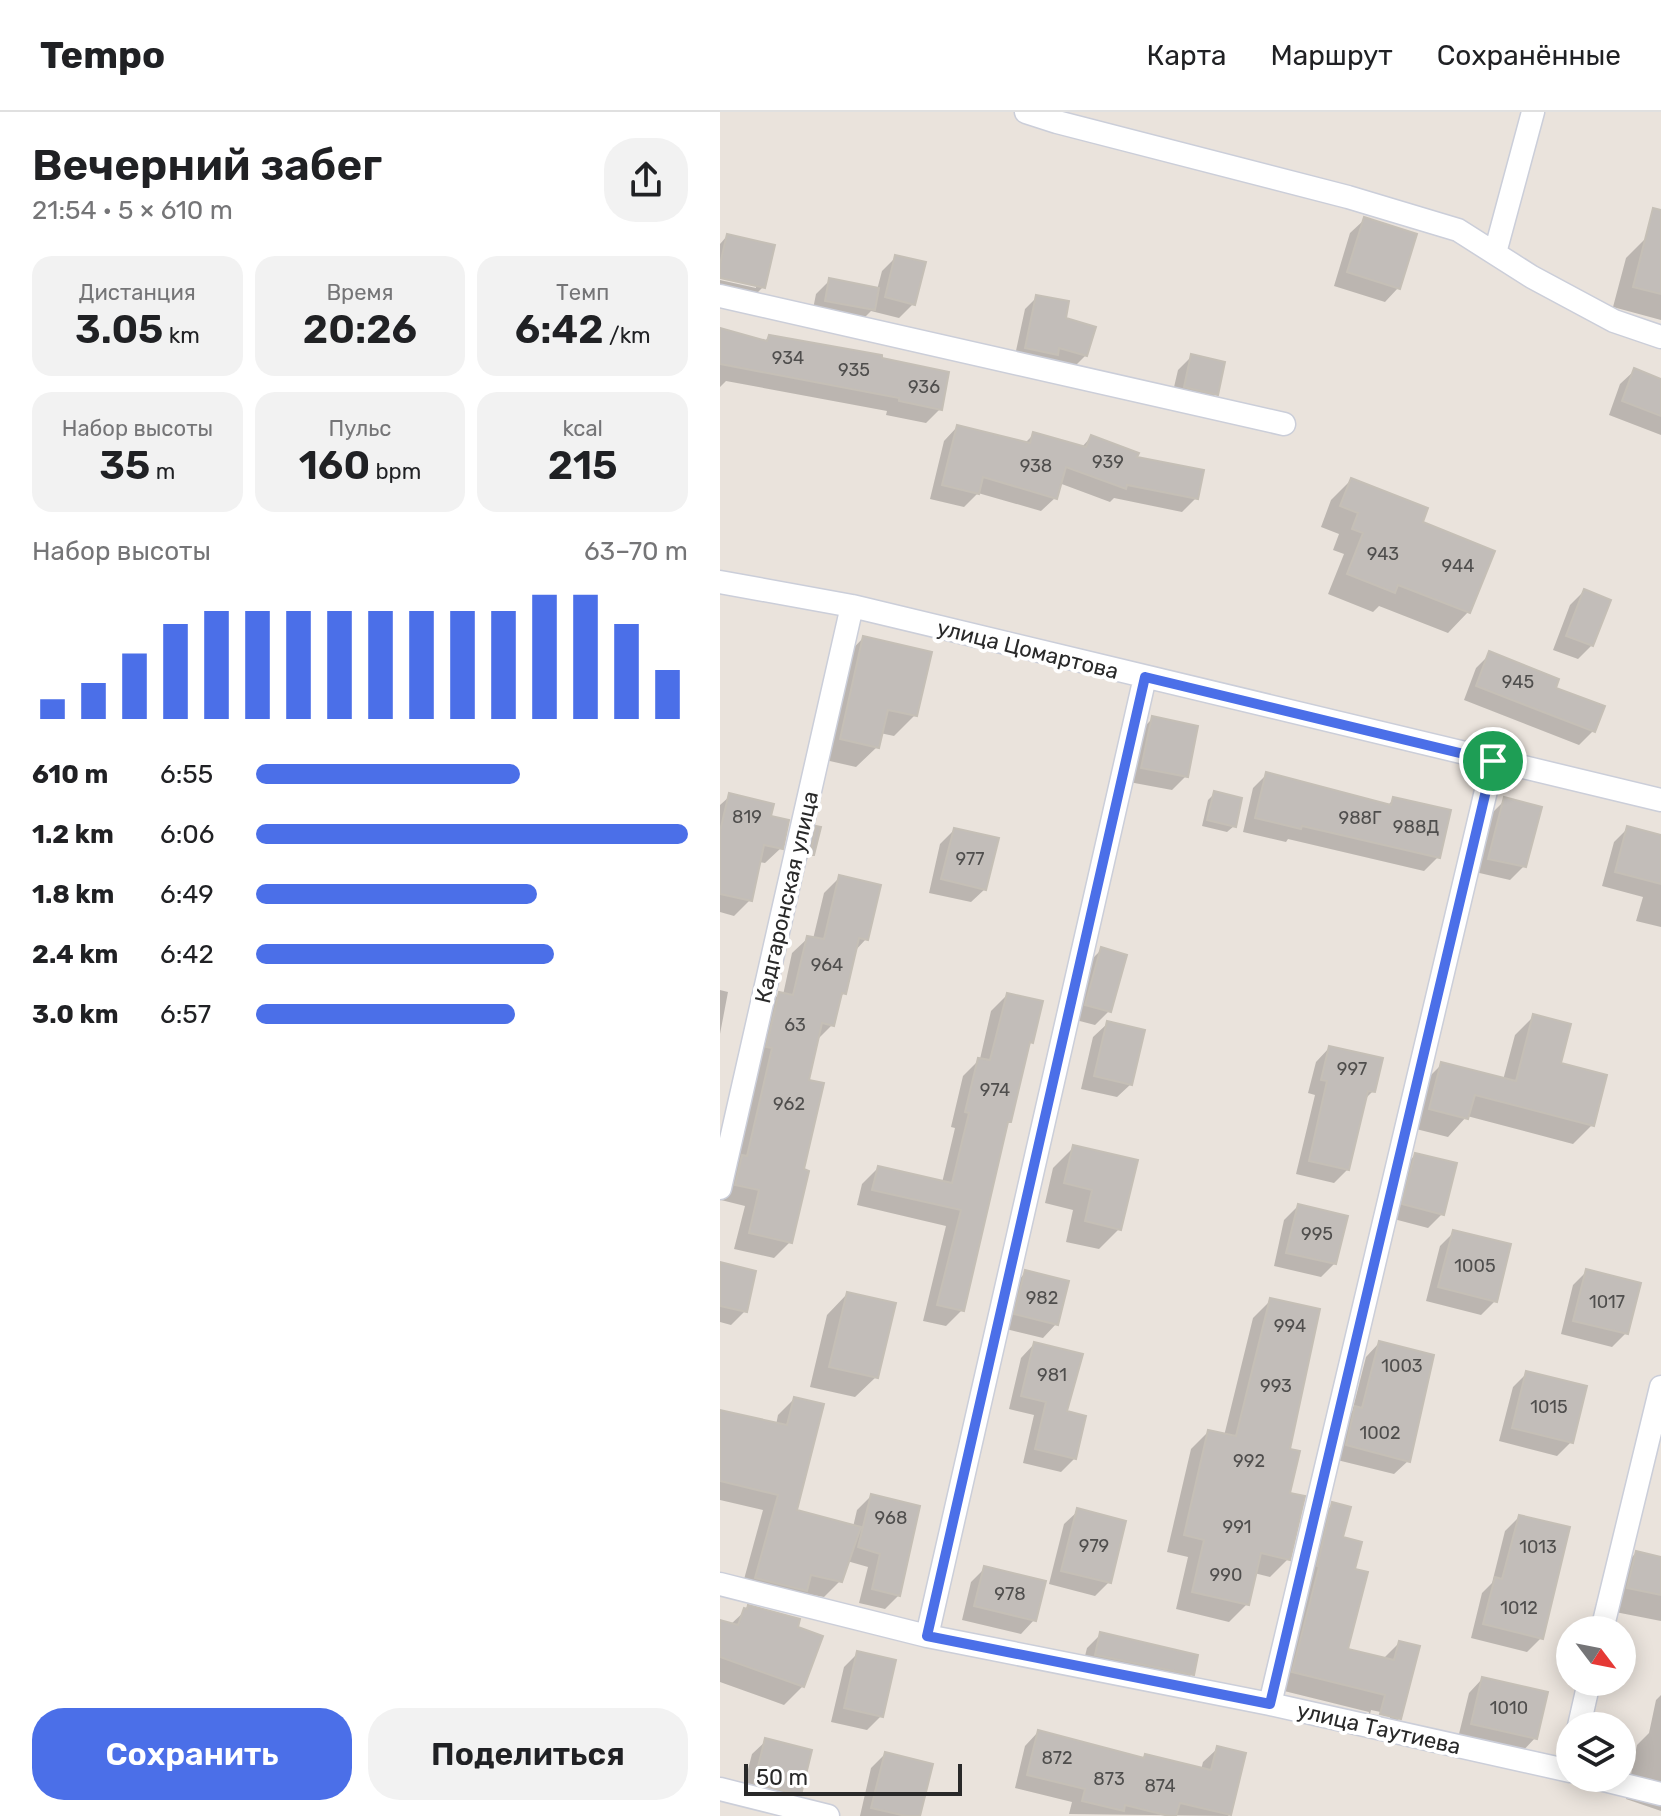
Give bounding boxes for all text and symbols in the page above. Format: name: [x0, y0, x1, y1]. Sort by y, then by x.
text: Tempo: [40, 32, 165, 78]
text: Карта: [1147, 39, 1226, 72]
text: Маршрут: [1270, 39, 1393, 72]
text: Сохранённые: [1437, 39, 1621, 72]
button: share: [604, 138, 688, 222]
text: Вечерний забег: [32, 139, 382, 191]
text: 21:54 · 5 × 610 m: [32, 195, 233, 226]
text: Дистанция: [79, 279, 196, 306]
text: Время: [326, 279, 394, 306]
text: Темп: [556, 279, 609, 306]
text: 3.05: [75, 306, 163, 353]
text: 20:26: [303, 306, 417, 353]
text: 6:42: [515, 306, 604, 353]
text: km: [163, 322, 200, 349]
text: /km: [604, 322, 651, 349]
house number: 934: [772, 347, 804, 369]
house number: 935: [838, 359, 870, 381]
house number: 936: [908, 376, 940, 398]
text: Набор высоты: [62, 415, 213, 442]
text: Пульс: [328, 415, 392, 442]
text: kcal: [562, 415, 603, 442]
text: 35: [99, 442, 150, 489]
text: 160: [299, 442, 370, 489]
text: 215: [548, 442, 618, 489]
house number: 939: [1092, 451, 1124, 473]
house number: 938: [1020, 455, 1052, 477]
text: m: [150, 458, 175, 485]
text: bpm: [370, 458, 421, 485]
text: Набор высоты: [32, 536, 211, 567]
text: 63–70 m: [584, 536, 688, 567]
house number: 943: [1367, 543, 1399, 565]
house number: 944: [1442, 555, 1474, 577]
street label: улица Цомартова: [934, 614, 1121, 685]
house number: 945: [1502, 671, 1534, 693]
pin: [1459, 727, 1527, 795]
icon: arrive: [1471, 739, 1515, 783]
text: 610 m: [32, 759, 108, 790]
text: 6:55: [160, 759, 213, 790]
street label: Кадгаронская улица: [749, 788, 824, 1006]
house number: 819: [732, 806, 762, 828]
house number: 988Г: [1339, 807, 1382, 829]
house number: 988Д: [1393, 816, 1439, 838]
text: 1.2 km: [32, 819, 114, 850]
text: 6:06: [160, 819, 215, 850]
house number: 977: [955, 848, 985, 870]
text: 1.8 km: [32, 879, 114, 910]
text: 6:49: [160, 879, 214, 910]
text: 2.4 km: [32, 939, 118, 970]
text: 6:42: [160, 939, 214, 970]
house number: 964: [811, 954, 843, 976]
text: 3.0 km: [32, 999, 119, 1030]
text: 6:57: [160, 999, 211, 1030]
house number: 63: [784, 1014, 806, 1036]
house number: 997: [1337, 1058, 1367, 1080]
house number: 974: [980, 1079, 1010, 1101]
house number: 962: [773, 1093, 805, 1115]
house number: 995: [1301, 1223, 1333, 1245]
house number: 1005: [1454, 1255, 1496, 1277]
house number: 982: [1026, 1287, 1058, 1309]
house number: 1017: [1589, 1291, 1625, 1313]
house number: 994: [1274, 1315, 1306, 1337]
house number: 1003: [1381, 1355, 1423, 1377]
house number: 981: [1037, 1364, 1067, 1386]
house number: 993: [1260, 1375, 1292, 1397]
house number: 1015: [1530, 1396, 1568, 1418]
house number: 1002: [1359, 1422, 1401, 1444]
house number: 992: [1233, 1450, 1265, 1472]
house number: 968: [875, 1507, 907, 1529]
house number: 991: [1222, 1516, 1252, 1538]
house number: 979: [1079, 1535, 1109, 1557]
house number: 1013: [1519, 1536, 1557, 1558]
house number: 990: [1210, 1564, 1242, 1586]
house number: 978: [994, 1583, 1026, 1605]
house number: 1012: [1500, 1597, 1538, 1619]
north arrow: [1556, 1616, 1636, 1696]
map controls: [1556, 1616, 1636, 1792]
street label: улица Таутиева: [1294, 1697, 1463, 1760]
house number: 1010: [1490, 1697, 1528, 1719]
button: Сохранить: [32, 1708, 352, 1800]
button: Поделиться: [368, 1708, 688, 1800]
button: layers: [1556, 1712, 1636, 1792]
house number: 872: [1041, 1747, 1073, 1769]
scale bar: [744, 1760, 962, 1796]
text: 50 m: [756, 1764, 808, 1791]
house number: 873: [1093, 1768, 1125, 1790]
house number: 874: [1144, 1775, 1176, 1797]

